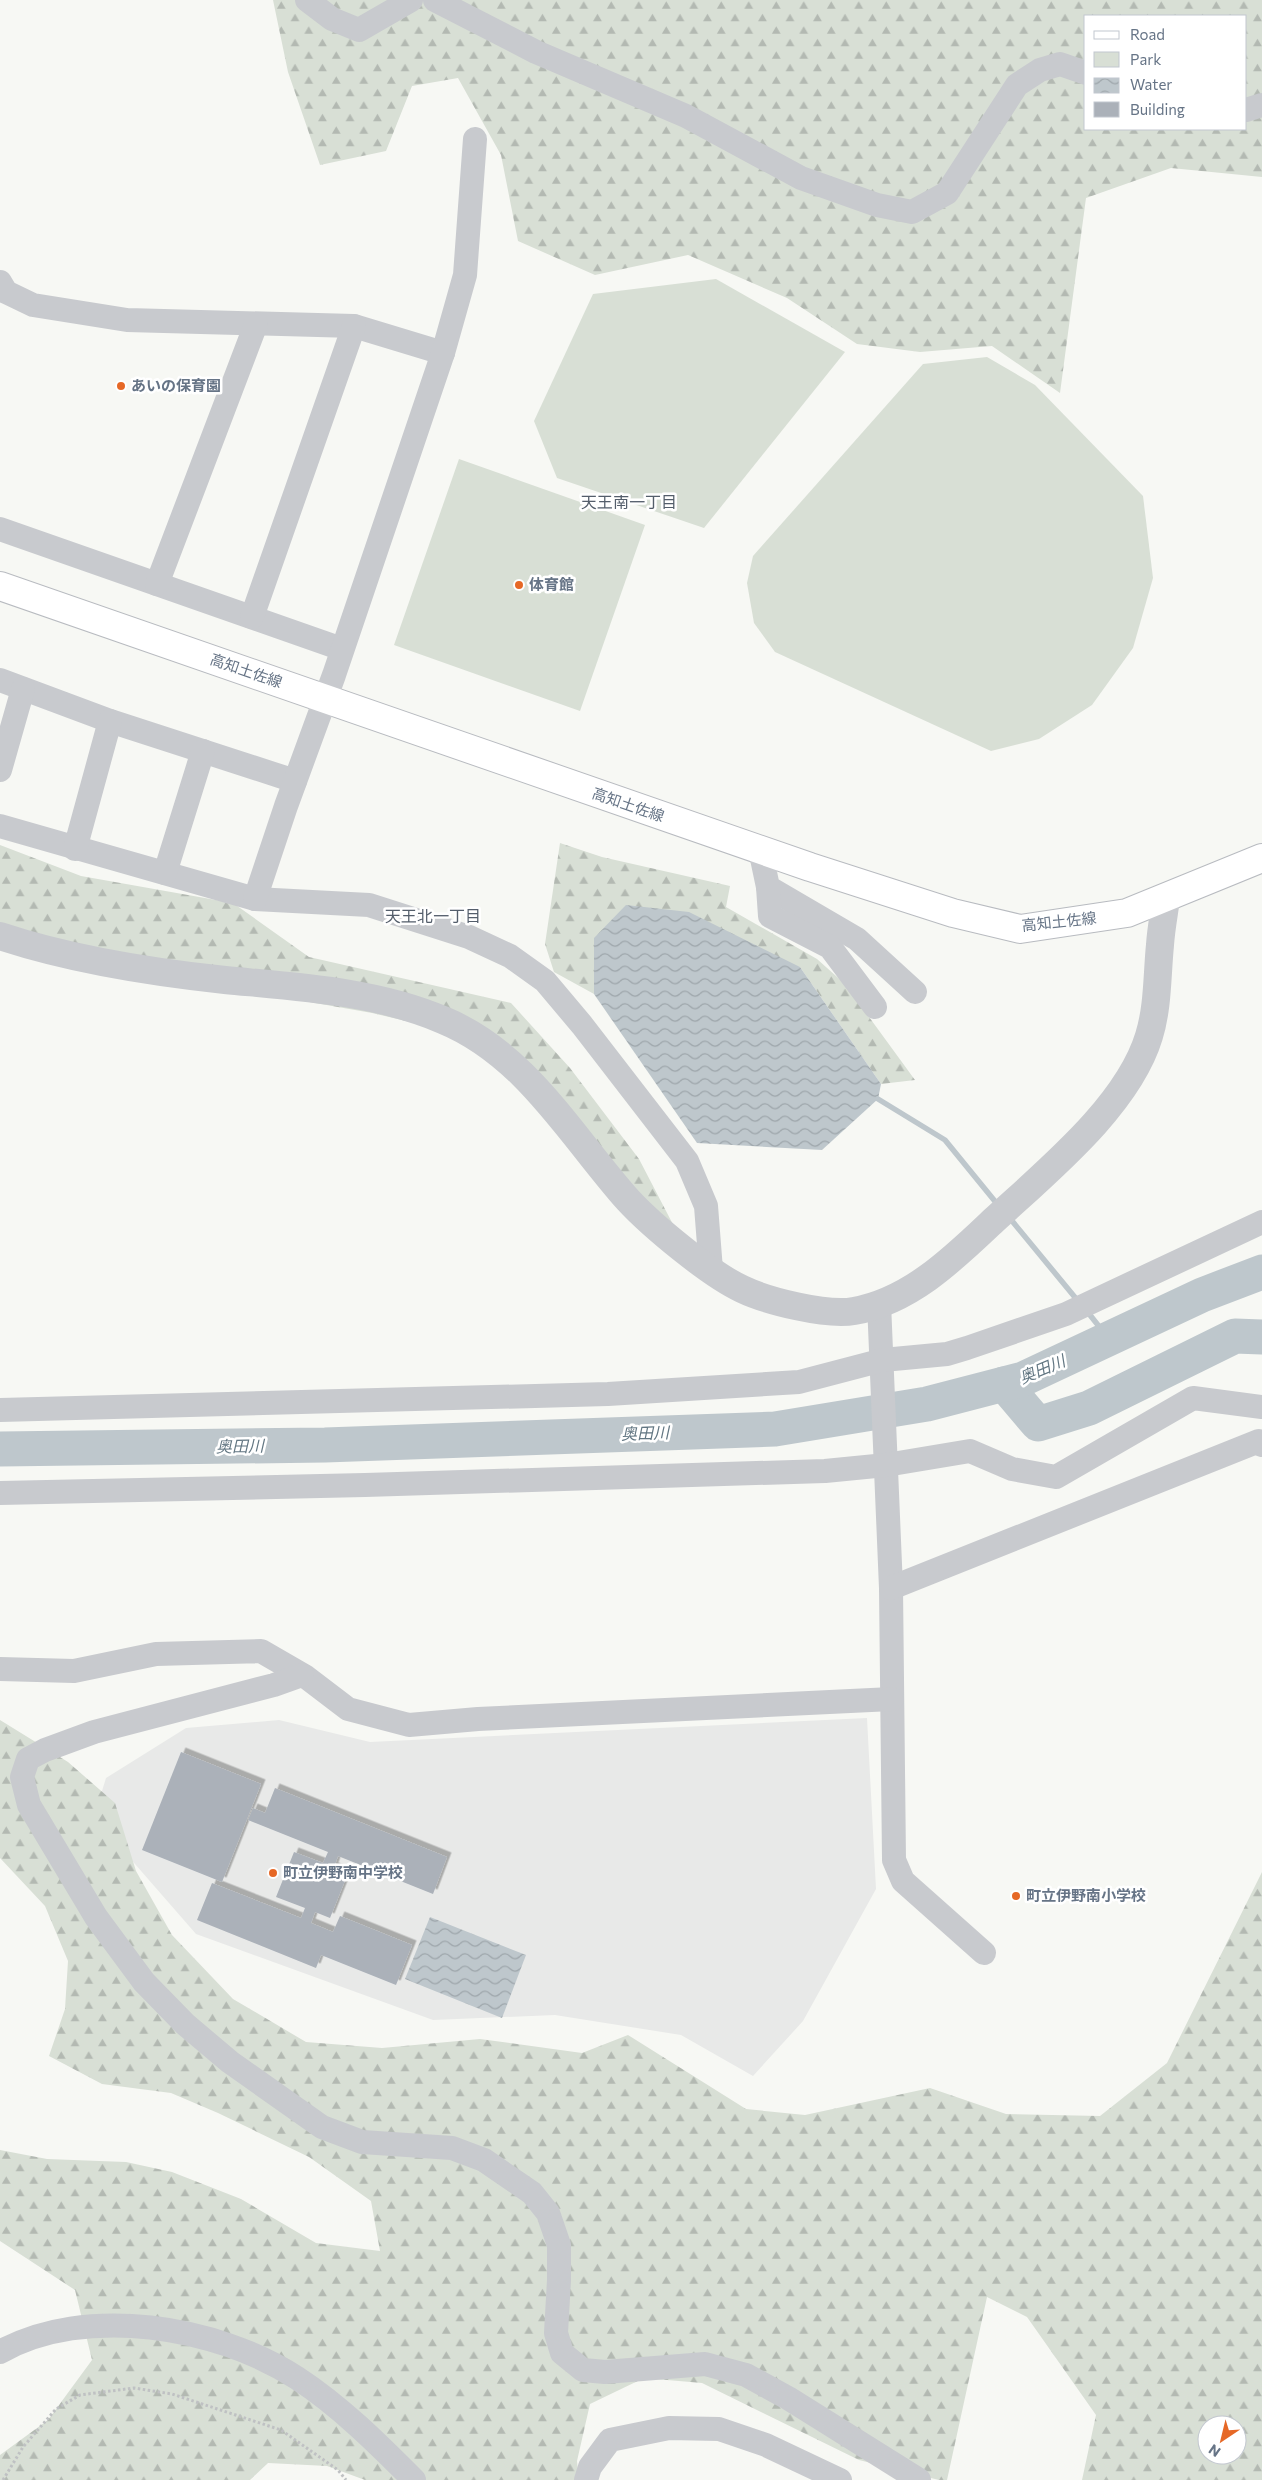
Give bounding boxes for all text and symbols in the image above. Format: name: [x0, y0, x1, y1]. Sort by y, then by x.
legend: [1084, 15, 1247, 130]
text: Road: [1130, 25, 1165, 43]
text: Park: [1130, 50, 1161, 68]
text: Water: [1130, 75, 1172, 93]
text: Building: [1130, 100, 1185, 118]
place label: あいの保育園: [131, 376, 221, 394]
marker: あいの保育園: [115, 380, 127, 392]
district label: 天王南一丁目: [581, 492, 677, 511]
place label: 体育館: [529, 575, 574, 593]
marker: 体育館: [513, 579, 525, 591]
street label: 高知土佐線: [208, 649, 285, 691]
street label: 高知土佐線: [590, 783, 667, 825]
district label: 天王北一丁目: [385, 906, 481, 925]
street label: 高知土佐線: [1021, 908, 1097, 934]
water label: 奥田川: [1016, 1350, 1069, 1387]
water label: 奥田川: [621, 1422, 671, 1443]
water label: 奥田川: [216, 1436, 266, 1455]
place label: 町立伊野南中学校: [283, 1863, 403, 1881]
marker: 町立伊野南中学校: [267, 1867, 279, 1879]
place label: 町立伊野南小学校: [1026, 1886, 1146, 1904]
marker: 町立伊野南小学校: [1010, 1890, 1022, 1902]
north arrow: [1197, 2415, 1247, 2465]
text: N: [1205, 2441, 1223, 2461]

